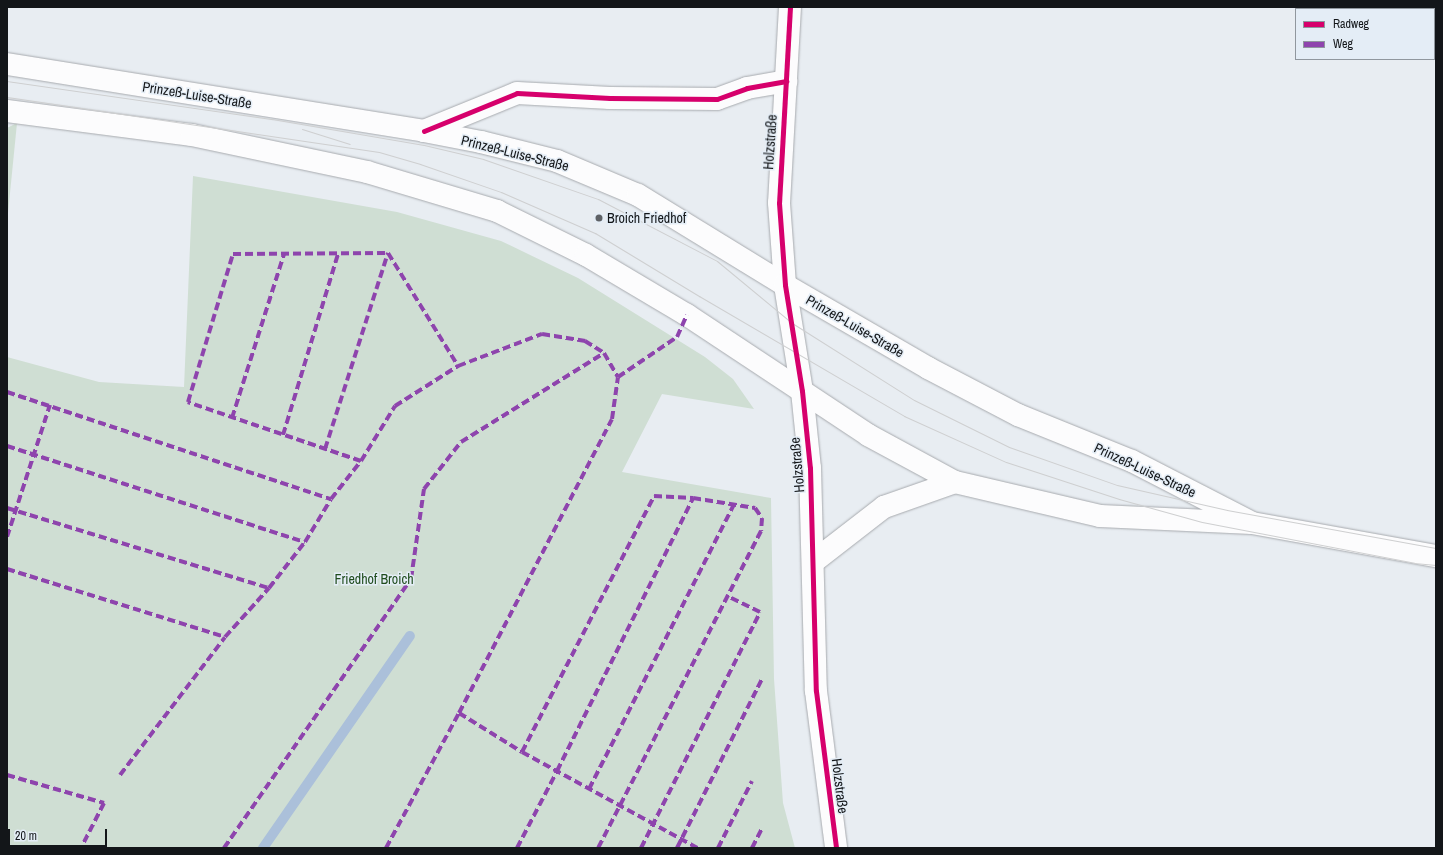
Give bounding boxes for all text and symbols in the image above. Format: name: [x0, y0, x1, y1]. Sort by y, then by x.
legend: [1295, 8, 1435, 60]
text: Radweg: [1333, 16, 1369, 32]
text: Weg: [1333, 36, 1353, 52]
street label: Prinzeß-Luise-Straße: [141, 78, 253, 112]
street label: Holzstraße: [760, 114, 780, 170]
street label: Prinzeß-Luise-Straße: [459, 131, 571, 175]
place label: Broich Friedhof: [607, 210, 686, 226]
marker: Broich Friedhof: [594, 213, 604, 223]
street label: Prinzeß-Luise-Straße: [803, 291, 907, 361]
street label: Holzstraße: [786, 437, 808, 493]
street label: Prinzeß-Luise-Straße: [1091, 439, 1199, 501]
park label: Friedhof Broich: [334, 571, 414, 587]
street label: Holzstraße: [828, 757, 852, 815]
scale bar: [10, 821, 109, 847]
text: 20 m: [15, 828, 37, 844]

